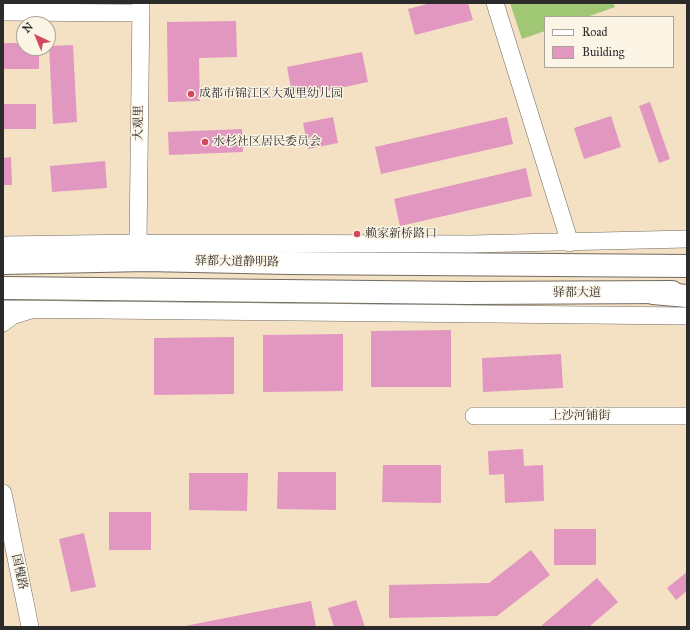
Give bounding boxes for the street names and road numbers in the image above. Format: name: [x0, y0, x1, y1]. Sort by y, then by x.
street label: 大观里: [131, 105, 147, 141]
street label: 驿都大道静明路: [195, 254, 279, 270]
street label: 驿都大道: [553, 286, 601, 300]
street label: 上沙河铺街: [550, 409, 610, 423]
street label: 国槐路: [8, 553, 30, 591]

